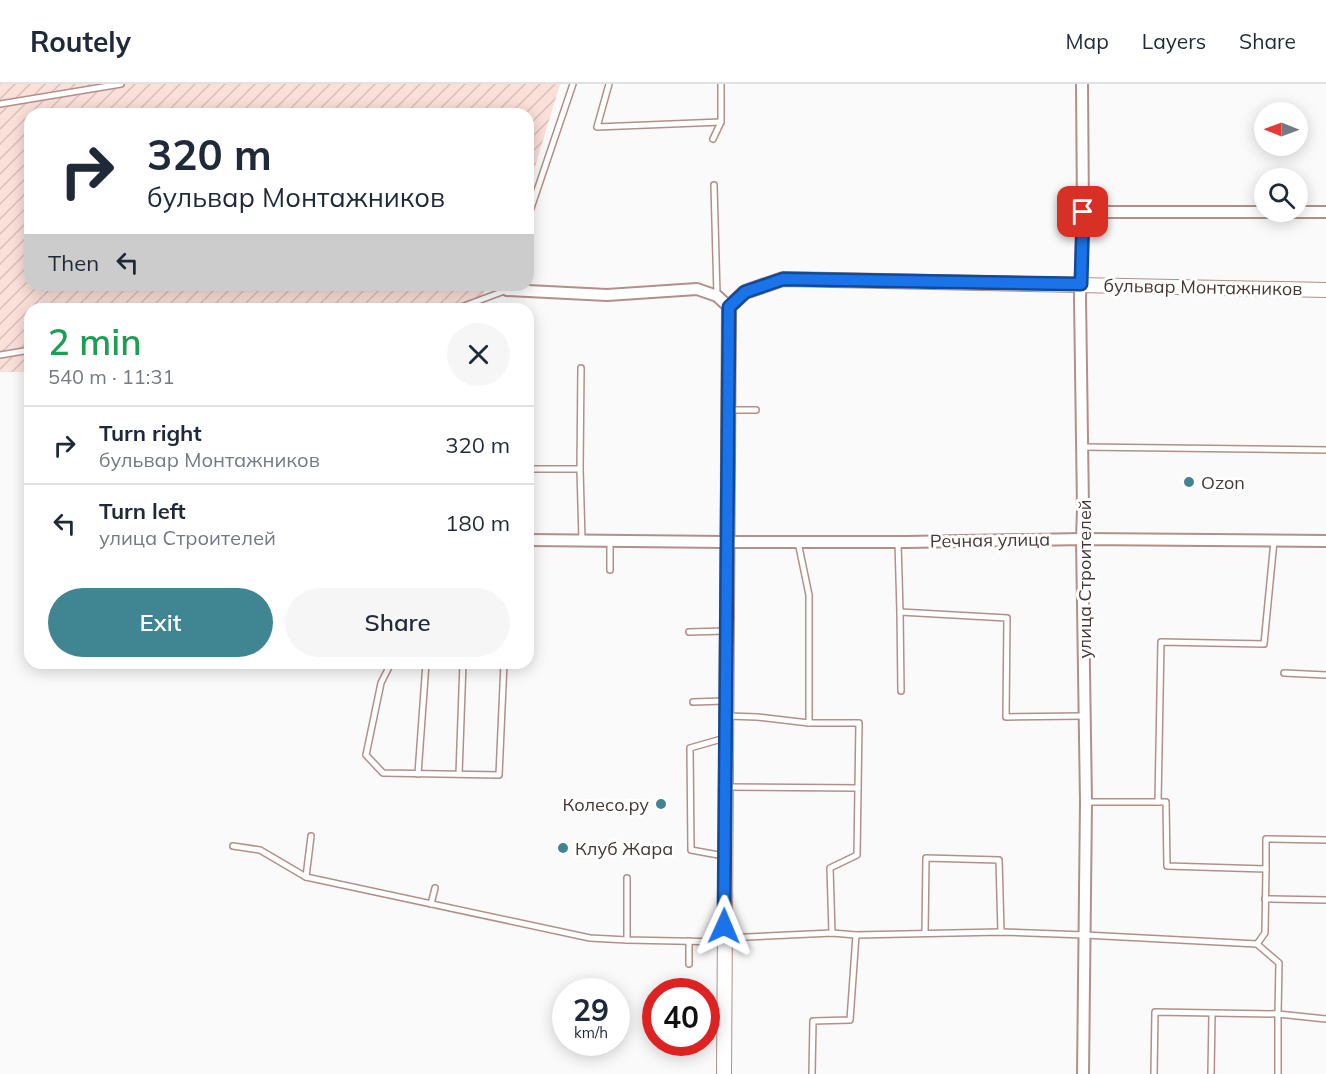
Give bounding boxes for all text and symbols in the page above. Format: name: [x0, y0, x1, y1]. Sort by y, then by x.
text: Routely: [30, 24, 131, 59]
text: Map: [1066, 28, 1109, 54]
text: Layers: [1142, 28, 1206, 54]
text: Share: [1239, 28, 1296, 54]
north arrow: [1254, 102, 1308, 156]
map controls: [1254, 102, 1308, 222]
text: 320 m: [147, 128, 272, 181]
icon: right: [48, 132, 126, 210]
button: search: [1254, 168, 1308, 222]
text: бульвар Монтажников: [147, 180, 445, 214]
pin: [1057, 186, 1108, 237]
icon: arrive: [1066, 195, 1099, 228]
icon: left: [111, 246, 144, 279]
text: Then: [48, 249, 99, 277]
street label: бульвар Монтажников: [1103, 274, 1303, 300]
text: 2 min: [48, 319, 142, 364]
button: close: [447, 323, 510, 386]
text: 540 m · 11:31: [48, 364, 174, 389]
text: Turn right: [99, 419, 202, 447]
icon: right: [48, 429, 81, 462]
text: 320 m: [445, 431, 510, 459]
text: бульвар Монтажников: [99, 447, 320, 472]
place label: Ozon: [1201, 471, 1245, 494]
marker: Ozon: [1182, 475, 1196, 489]
text: Turn left: [99, 497, 186, 525]
street label: улица Строителей: [1073, 499, 1096, 659]
icon: left: [48, 507, 81, 540]
text: 180 m: [445, 509, 510, 537]
text: улица Строителей: [99, 525, 276, 550]
street label: Речная улица: [930, 527, 1050, 553]
button: Exit: [48, 588, 273, 657]
button: Share: [285, 588, 510, 657]
place label: Колесо.ру: [563, 793, 649, 816]
marker: Колесо.ру: [654, 797, 668, 811]
place label: Клуб Жара: [575, 837, 673, 860]
marker: Клуб Жара: [556, 841, 570, 855]
position arrow: [692, 894, 756, 958]
speed limit sign: 40: [642, 978, 720, 1056]
text: 29: [573, 991, 609, 1029]
text: km/h: [574, 1023, 608, 1042]

